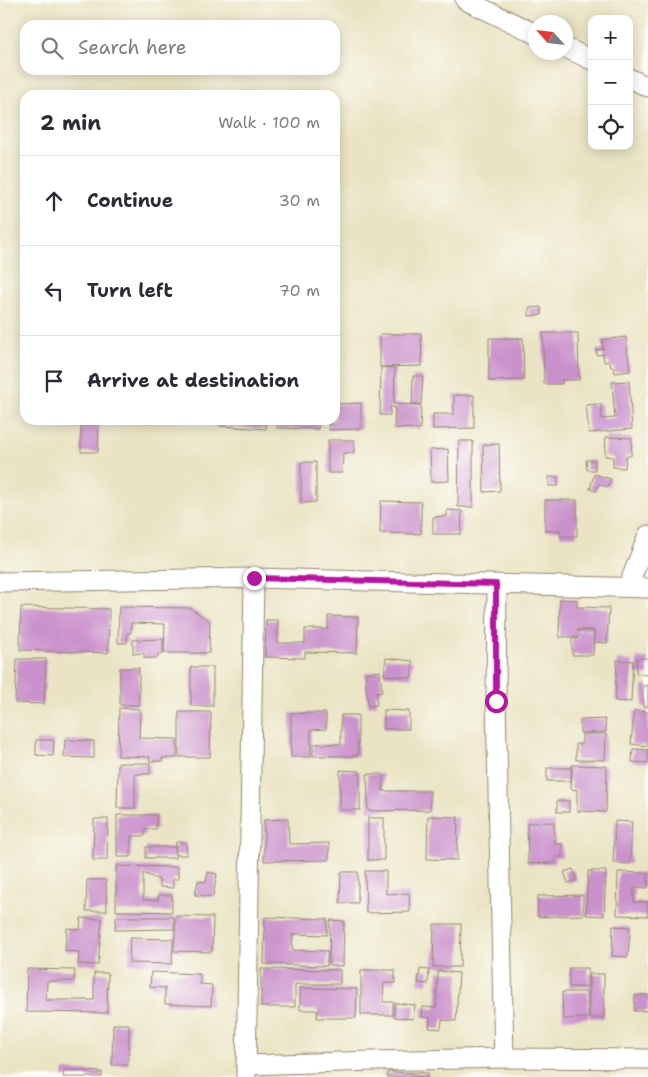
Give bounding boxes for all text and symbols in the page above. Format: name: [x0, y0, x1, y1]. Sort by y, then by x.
north arrow: [528, 15, 573, 60]
map controls: [588, 15, 633, 150]
button: +: [588, 15, 633, 60]
search box: [20, 20, 340, 75]
icon: search: [38, 34, 66, 62]
text: Search here: [78, 35, 187, 60]
button: −: [588, 60, 633, 105]
button: locate: [588, 105, 633, 150]
text: 2 min: [40, 109, 101, 137]
text: Walk · 100 m: [218, 112, 320, 133]
icon: ahead: [40, 187, 68, 215]
text: Continue: [87, 188, 173, 213]
text: 30 m: [279, 190, 320, 211]
icon: left: [40, 277, 68, 305]
text: Turn left: [87, 278, 173, 303]
text: 70 m: [279, 280, 320, 301]
icon: arrive: [40, 367, 68, 395]
text: Arrive at destination: [87, 368, 299, 393]
route end: [243, 567, 266, 590]
route start: [485, 690, 508, 713]

